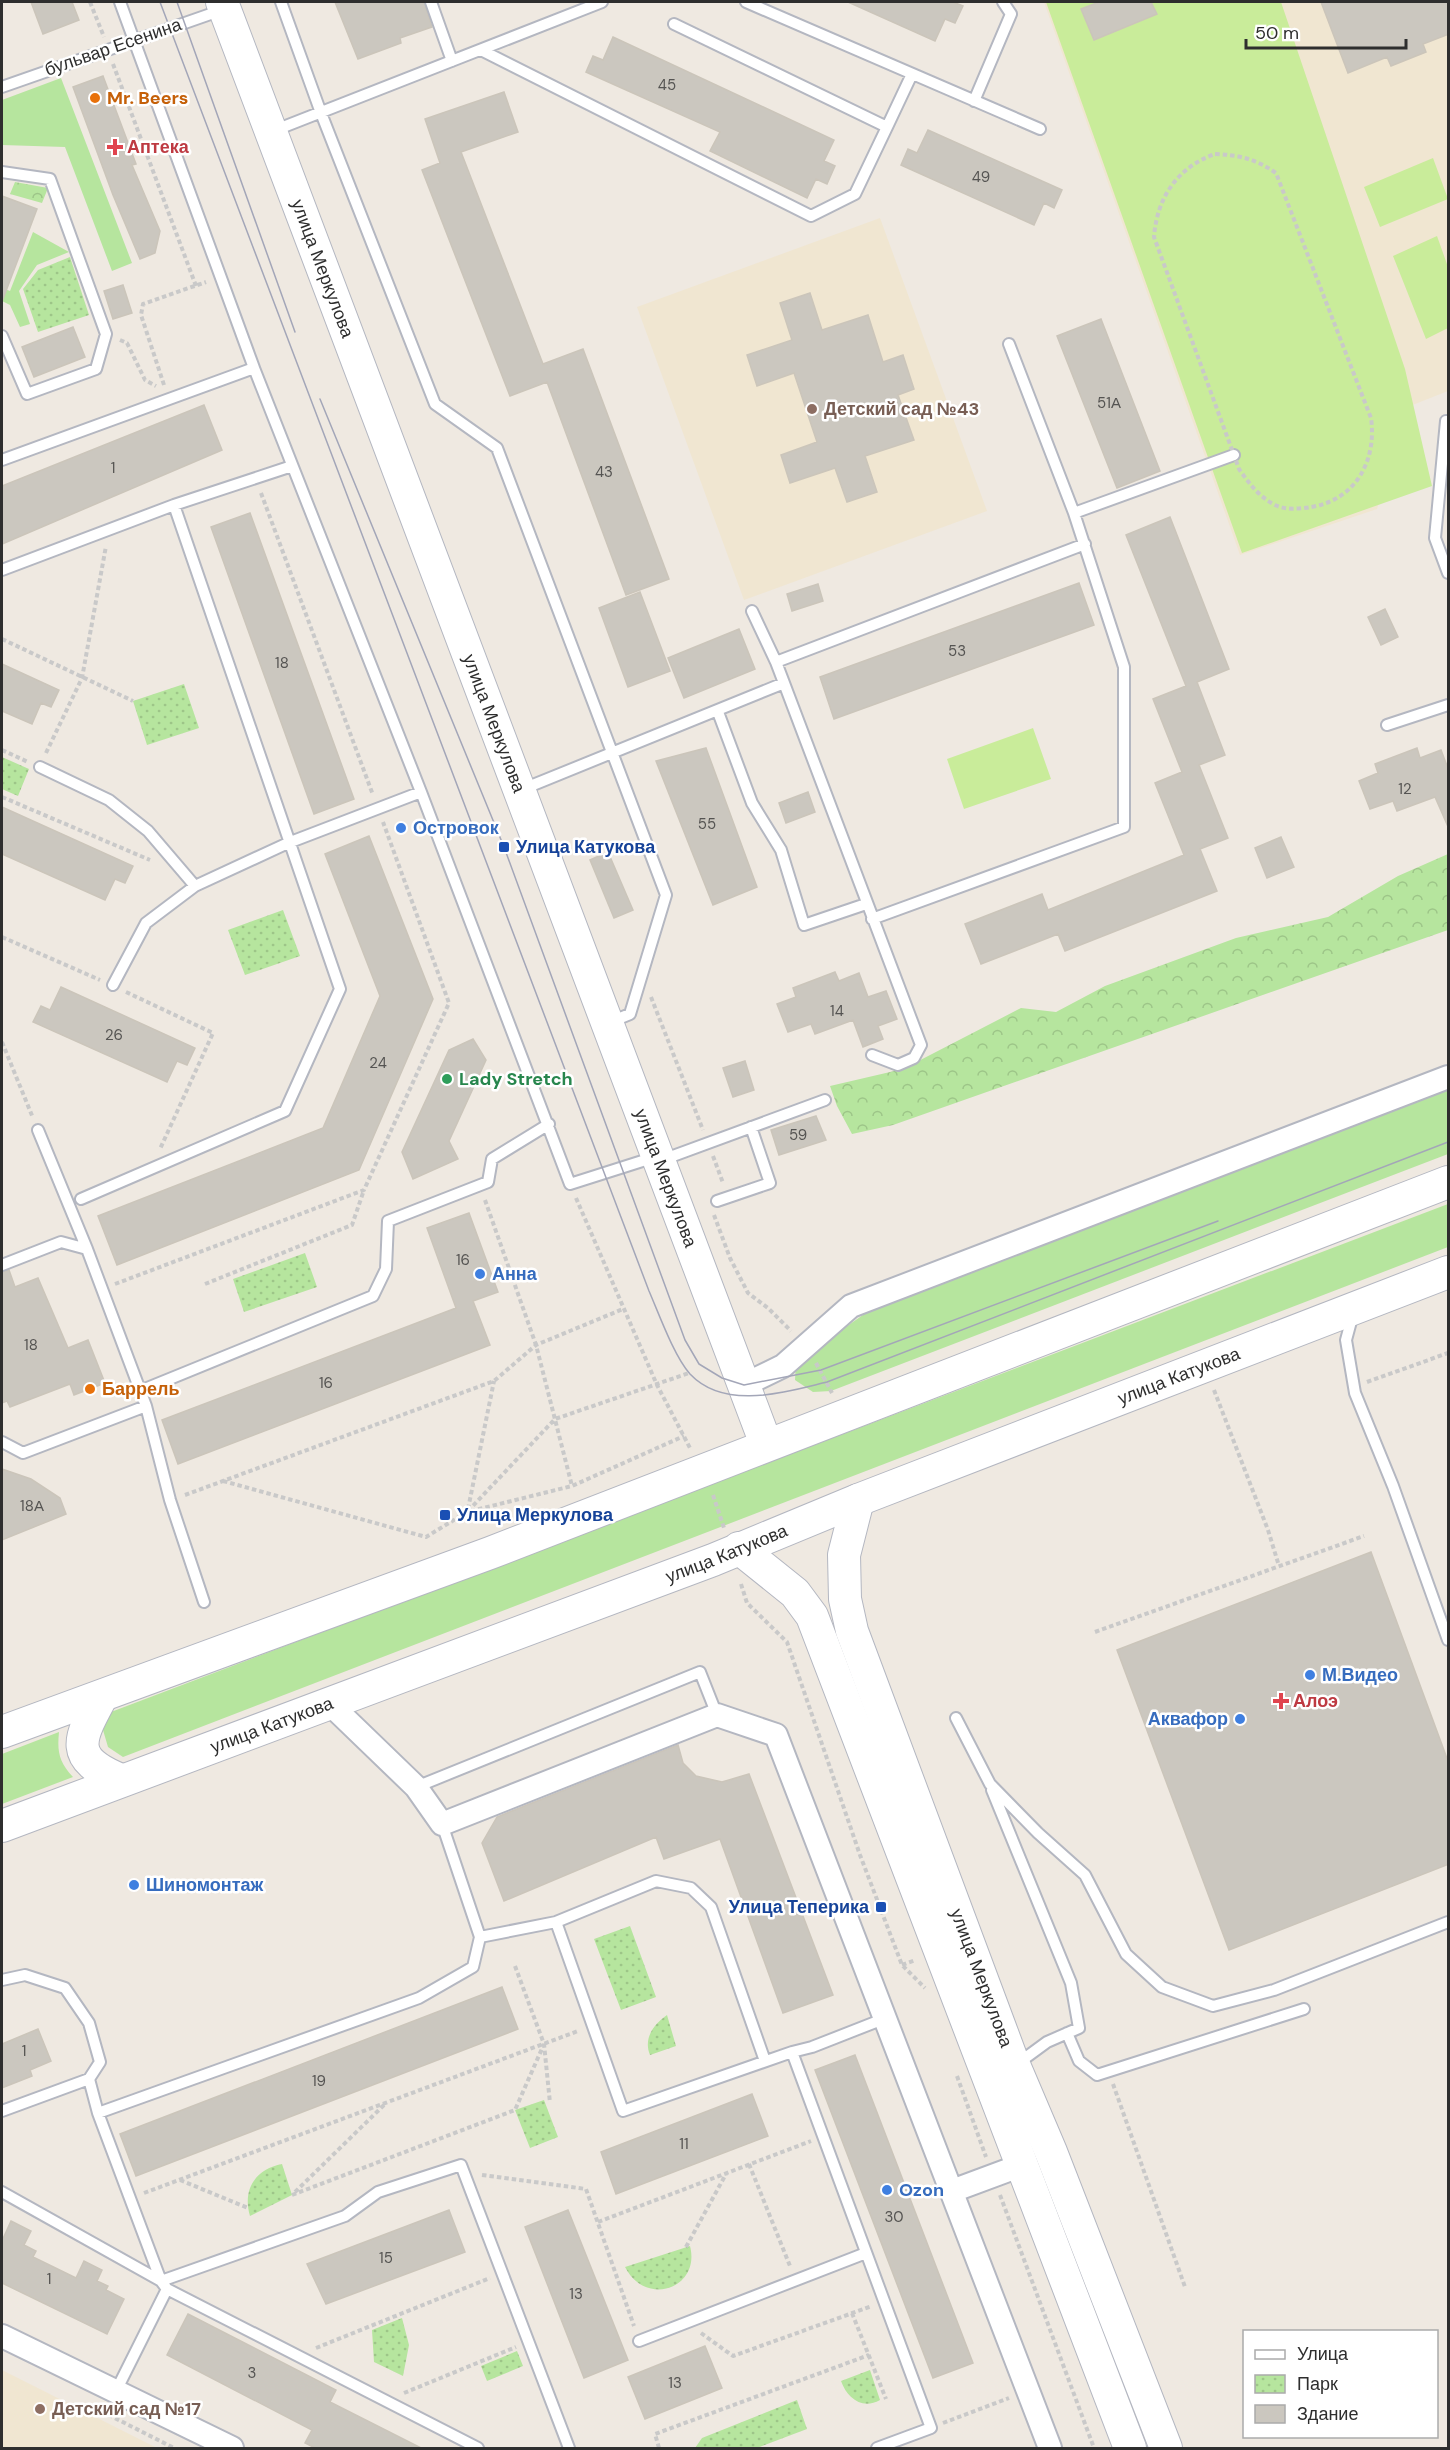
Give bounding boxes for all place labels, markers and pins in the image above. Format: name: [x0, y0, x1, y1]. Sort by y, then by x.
place label: Mr. Beers: [107, 86, 188, 110]
marker: Mr. Beers: [88, 91, 102, 105]
place label: Аптека: [127, 135, 190, 159]
marker: Аптека: [108, 140, 122, 154]
place label: Детский сад №43: [824, 397, 979, 421]
marker: Детский сад №43: [805, 402, 819, 416]
place label: Островок: [413, 816, 500, 840]
marker: Островок: [394, 821, 408, 835]
place label: Улица Катукова: [516, 835, 656, 859]
marker: Улица Катукова: [497, 840, 511, 854]
place label: Lady Stretch: [459, 1067, 573, 1091]
marker: Lady Stretch: [440, 1072, 454, 1086]
place label: Анна: [492, 1262, 538, 1286]
marker: Анна: [473, 1267, 487, 1281]
place label: Баррель: [102, 1377, 179, 1401]
marker: Баррель: [83, 1382, 97, 1396]
place label: Улица Меркулова: [457, 1503, 614, 1527]
marker: Улица Меркулова: [438, 1508, 452, 1522]
place label: М.Видео: [1322, 1663, 1398, 1687]
marker: М.Видео: [1303, 1668, 1317, 1682]
place label: Алоэ: [1293, 1689, 1338, 1713]
marker: Алоэ: [1274, 1694, 1288, 1708]
place label: Аквафор: [1148, 1707, 1228, 1731]
marker: Аквафор: [1233, 1712, 1247, 1726]
place label: Шиномонтаж: [146, 1873, 264, 1897]
marker: Шиномонтаж: [127, 1878, 141, 1892]
place label: Улица Теперика: [729, 1895, 870, 1919]
marker: Улица Теперика: [874, 1900, 888, 1914]
place label: Ozon: [899, 2178, 944, 2202]
marker: Ozon: [880, 2183, 894, 2197]
place label: Детский сад №17: [52, 2397, 201, 2421]
marker: Детский сад №17: [33, 2402, 47, 2416]

